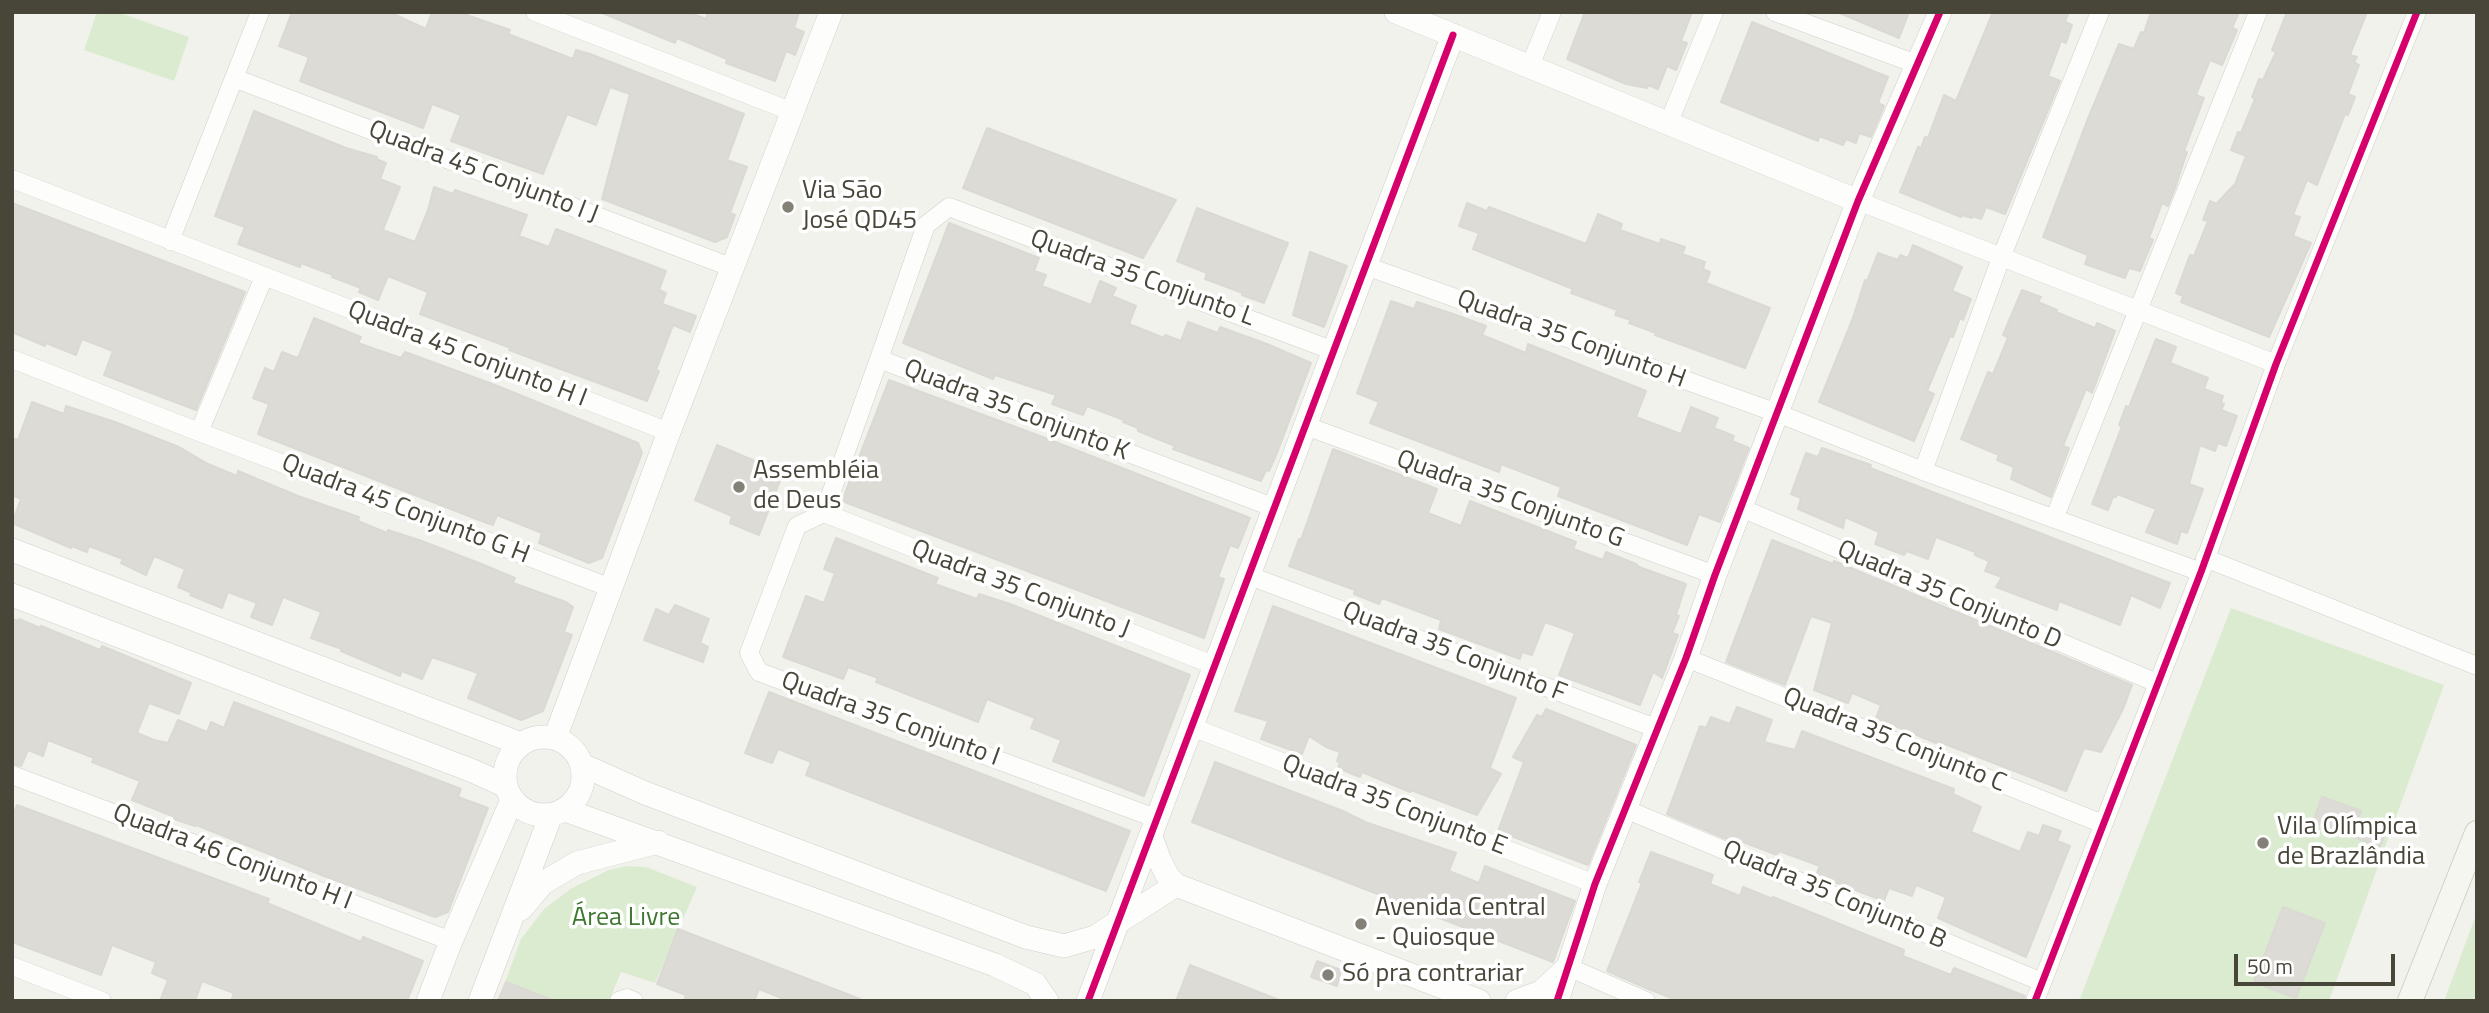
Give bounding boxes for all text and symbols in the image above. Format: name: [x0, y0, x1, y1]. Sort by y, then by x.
street label: Quadra 45 Conjunto I J: [364, 115, 602, 231]
place label: Via São José QD45: [802, 176, 917, 238]
marker: Via São José QD45: [780, 199, 796, 215]
street label: Quadra 35 Conjunto L: [1026, 224, 1258, 334]
street label: Quadra 35 Conjunto H: [1452, 284, 1690, 396]
street label: Quadra 45 Conjunto H I: [343, 295, 591, 415]
street label: Quadra 35 Conjunto K: [899, 354, 1133, 468]
street label: Quadra 35 Conjunto G: [1392, 444, 1628, 556]
street label: Quadra 45 Conjunto G H: [277, 448, 533, 572]
place label: Assembléia de Deus: [753, 456, 879, 518]
marker: Assembléia de Deus: [731, 479, 747, 495]
street label: Quadra 35 Conjunto J: [906, 534, 1134, 646]
street label: Quadra 35 Conjunto D: [1832, 535, 2066, 657]
street label: Quadra 35 Conjunto F: [1338, 596, 1570, 710]
street label: Quadra 35 Conjunto I: [776, 666, 1004, 774]
street label: Quadra 35 Conjunto C: [1778, 682, 2010, 800]
street label: Quadra 35 Conjunto E: [1277, 749, 1511, 863]
street label: Quadra 46 Conjunto H I: [108, 798, 356, 918]
place label: Vila Olímpica de Brazlândia: [2277, 812, 2425, 874]
street label: Quadra 35 Conjunto B: [1718, 835, 1950, 957]
marker: Vila Olímpica de Brazlândia: [2255, 835, 2271, 851]
place label: Avenida Central - Quiosque: [1375, 893, 1546, 954]
park label: Área Livre: [572, 903, 680, 935]
marker: Avenida Central - Quiosque: [1353, 916, 1369, 932]
scale bar: [2237, 940, 2398, 984]
text: 50 m: [2247, 950, 2293, 982]
place label: Só pra contrariar: [1342, 959, 1524, 991]
marker: Só pra contrariar: [1320, 967, 1336, 983]

